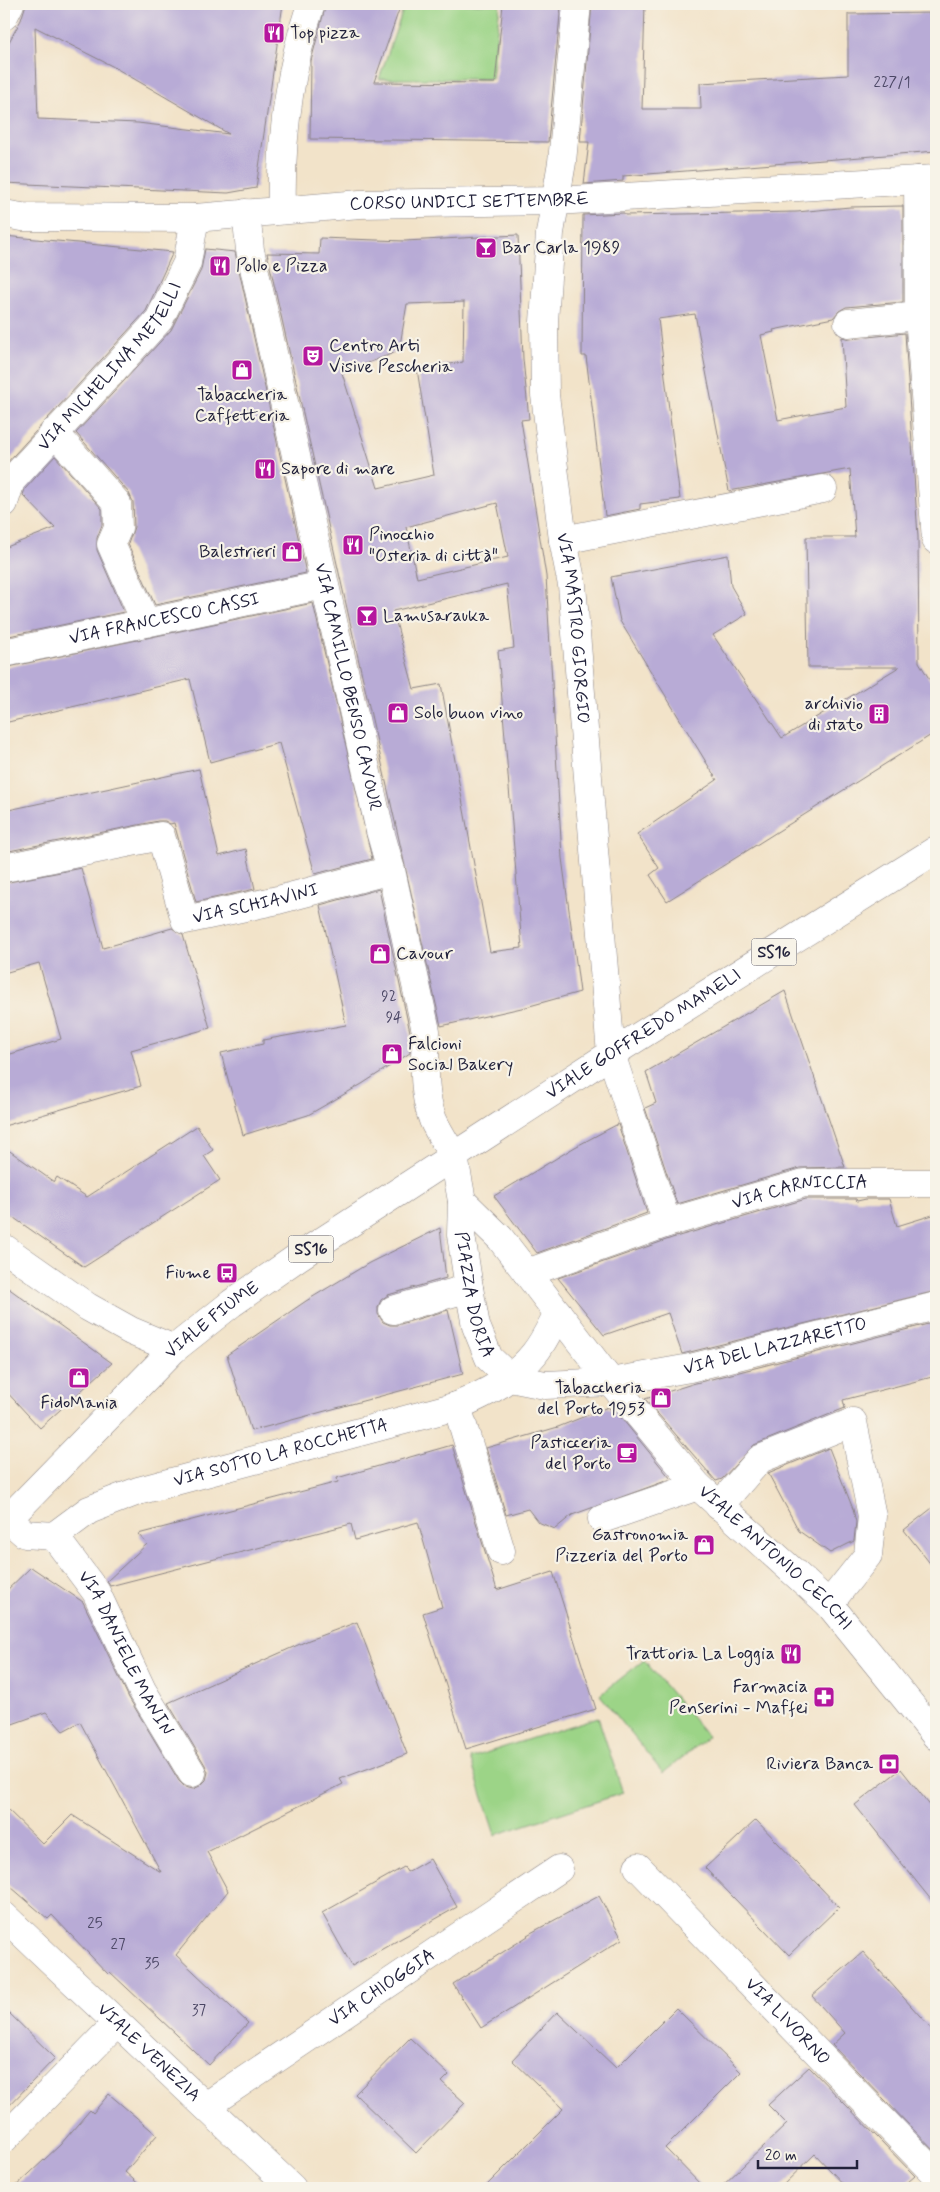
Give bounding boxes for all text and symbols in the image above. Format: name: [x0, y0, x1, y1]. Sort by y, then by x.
restaurant icon: Top pizza: [262, 21, 286, 45]
place label: Top pizza: [290, 21, 360, 45]
house number: 227/1: [874, 73, 910, 93]
street label: CORSO UNDICI SETTEMBRE: [349, 187, 590, 217]
bar icon: Bar Carla 1989: [474, 236, 498, 260]
place label: Bar Carla 1989: [502, 236, 620, 260]
restaurant icon: Pollo e Pizza: [208, 254, 232, 278]
place label: Pollo e Pizza: [236, 254, 327, 278]
street label: VIA MICHELINA METELLI: [32, 278, 188, 456]
place label: Centro Arti Visive Pescheria: [329, 334, 453, 379]
theatre icon: Centro Arti Visive Pescheria: [301, 344, 325, 368]
shop icon: Tabaccheria Caffetteria: [230, 358, 254, 382]
place label: Tabaccheria Caffetteria: [195, 383, 289, 428]
restaurant icon: Sapore di mare: [253, 457, 277, 481]
place label: Sapore di mare: [281, 457, 395, 481]
place label: Pinocchio "Osteria di città": [369, 523, 498, 568]
street label: VIA MASTRO GIORGIO: [550, 531, 595, 725]
restaurant icon: Pinocchio "Osteria di città": [341, 533, 365, 557]
place label: Balestrieri: [199, 540, 276, 564]
shop icon: Balestrieri: [280, 540, 304, 564]
street label: VIA CAMILLO BENSO CAVOUR: [308, 561, 387, 813]
street label: VIA FRANCESCO CASSI: [67, 587, 262, 651]
bar icon: Lamusarauka: [355, 604, 379, 628]
place label: Lamusarauka: [383, 604, 489, 628]
place label: archivio di stato: [805, 692, 863, 737]
shop icon: Solo buon vino: [386, 701, 410, 725]
place label: Solo buon vino: [414, 701, 523, 725]
building icon: archivio di stato: [867, 702, 891, 726]
street label: VIA SCHIAVINI: [190, 878, 321, 930]
road number: SS16: [752, 939, 796, 966]
shop icon: Cavour: [368, 942, 392, 966]
place label: Cavour: [396, 942, 454, 966]
street label: VIALE GOFFREDO MAMELI: [541, 963, 746, 1105]
house number: 92: [381, 987, 397, 1007]
house number: 94: [386, 1008, 402, 1028]
place label: Falcioni Social Bakery: [408, 1032, 513, 1077]
shop icon: Falcioni Social Bakery: [380, 1042, 404, 1066]
street label: VIA CARNICCIA: [729, 1171, 868, 1215]
street label: PIAZZA DORIA: [449, 1230, 500, 1362]
road number: SS16: [288, 1236, 334, 1262]
place label: Fiume: [165, 1261, 211, 1285]
bus stop icon: Fiume: [215, 1261, 239, 1285]
street label: VIALE FIUME: [159, 1276, 264, 1364]
street label: VIA DEL LAZZARETTO: [682, 1312, 869, 1381]
shop icon: FidoMania: [67, 1366, 91, 1390]
place label: Tabaccheria del Porto 1953: [537, 1376, 645, 1421]
shop icon: Tabaccheria del Porto 1953: [649, 1386, 673, 1410]
place label: FidoMania: [40, 1391, 118, 1415]
street label: VIA SOTTO LA ROCCHETTA: [171, 1413, 391, 1493]
place label: Pasticceria del Porto: [530, 1431, 611, 1476]
cafe icon: Pasticceria del Porto: [615, 1441, 639, 1465]
street label: VIALE ANTONIO CECCHI: [693, 1480, 858, 1635]
place label: Gastronomia Pizzeria del Porto: [555, 1523, 688, 1568]
shop icon: Gastronomia Pizzeria del Porto: [692, 1533, 716, 1557]
street label: VIA DANIELE MANIN: [72, 1566, 179, 1741]
place label: Trattoria La Loggia: [626, 1642, 775, 1667]
restaurant icon: Trattoria La Loggia: [779, 1642, 803, 1666]
place label: Farmacia Penserini - Maffei: [669, 1675, 808, 1720]
pharmacy icon: Farmacia Penserini - Maffei: [812, 1685, 836, 1709]
place label: Riviera Banca: [766, 1752, 873, 1776]
bank icon: Riviera Banca: [877, 1752, 901, 1776]
house number: 25: [87, 1914, 103, 1934]
house number: 27: [111, 1935, 126, 1955]
street label: VIA CHIOGGIA: [324, 1943, 440, 2032]
house number: 35: [145, 1954, 159, 1974]
street label: VIA LIVORNO: [739, 1972, 836, 2071]
street label: VIALE VENEZIA: [92, 1998, 206, 2107]
house number: 37: [192, 2001, 207, 2021]
scale bar: [758, 2137, 856, 2169]
text: 20 m: [765, 2146, 797, 2166]

